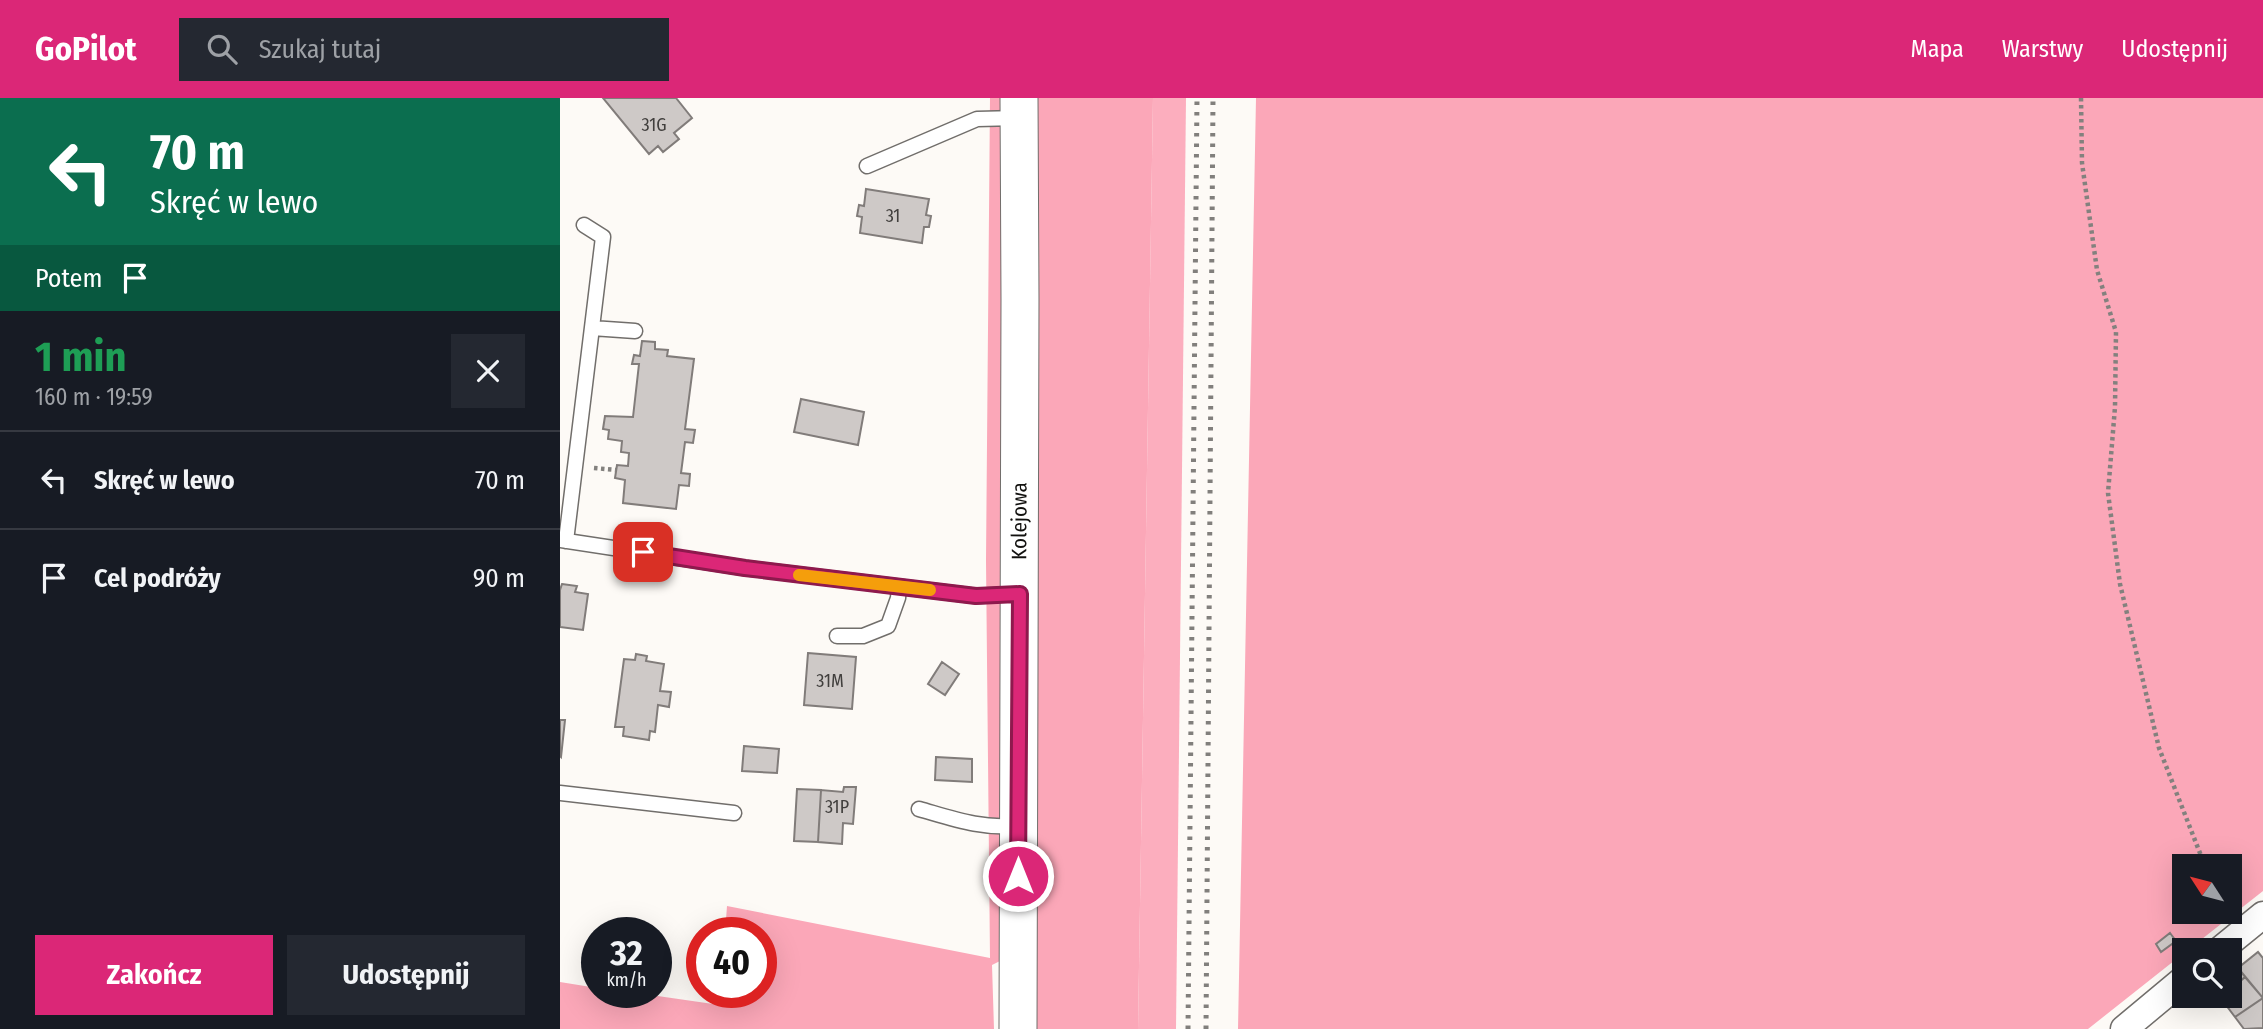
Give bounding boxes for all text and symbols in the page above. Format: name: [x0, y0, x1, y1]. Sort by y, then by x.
search box: [179, 18, 669, 81]
text: GoPilot: [35, 29, 137, 69]
icon: search: [203, 30, 241, 68]
text: Szukaj tutaj: [259, 34, 381, 65]
text: Mapa: [1911, 35, 1964, 63]
text: Warstwy: [2002, 35, 2083, 63]
text: Udostępnij: [2121, 35, 2228, 63]
house number: 31G: [641, 114, 667, 136]
text: 70 m: [150, 123, 245, 182]
icon: left: [35, 126, 126, 217]
text: Skręć w lewo: [150, 183, 318, 221]
house number: 31: [886, 205, 900, 227]
icon: arrive: [116, 259, 154, 297]
text: Potem: [35, 263, 102, 294]
text: 1 min: [35, 332, 126, 382]
button: close: [451, 334, 525, 408]
text: 160 m · 19:59: [35, 383, 153, 411]
icon: left: [35, 461, 73, 499]
text: Skręć w lewo: [94, 465, 235, 496]
text: 70 m: [475, 465, 525, 496]
street label: Kolejowa: [1006, 482, 1032, 560]
pin: [613, 522, 673, 582]
icon: arrive: [624, 533, 662, 571]
icon: arrive: [35, 559, 73, 597]
text: Cel podróży: [94, 563, 221, 594]
text: 90 m: [473, 563, 525, 594]
house number: 31M: [816, 670, 844, 692]
house number: 31P: [825, 796, 849, 818]
position arrow: [981, 839, 1055, 913]
north arrow: [2172, 854, 2242, 924]
map controls: [2172, 854, 2242, 1008]
speed limit sign: 40: [686, 917, 777, 1008]
text: 32: [610, 932, 643, 974]
button: Zakończ: [35, 935, 273, 1015]
button: Udostępnij: [287, 935, 525, 1015]
button: search: [2172, 938, 2242, 1008]
text: km/h: [606, 969, 647, 991]

